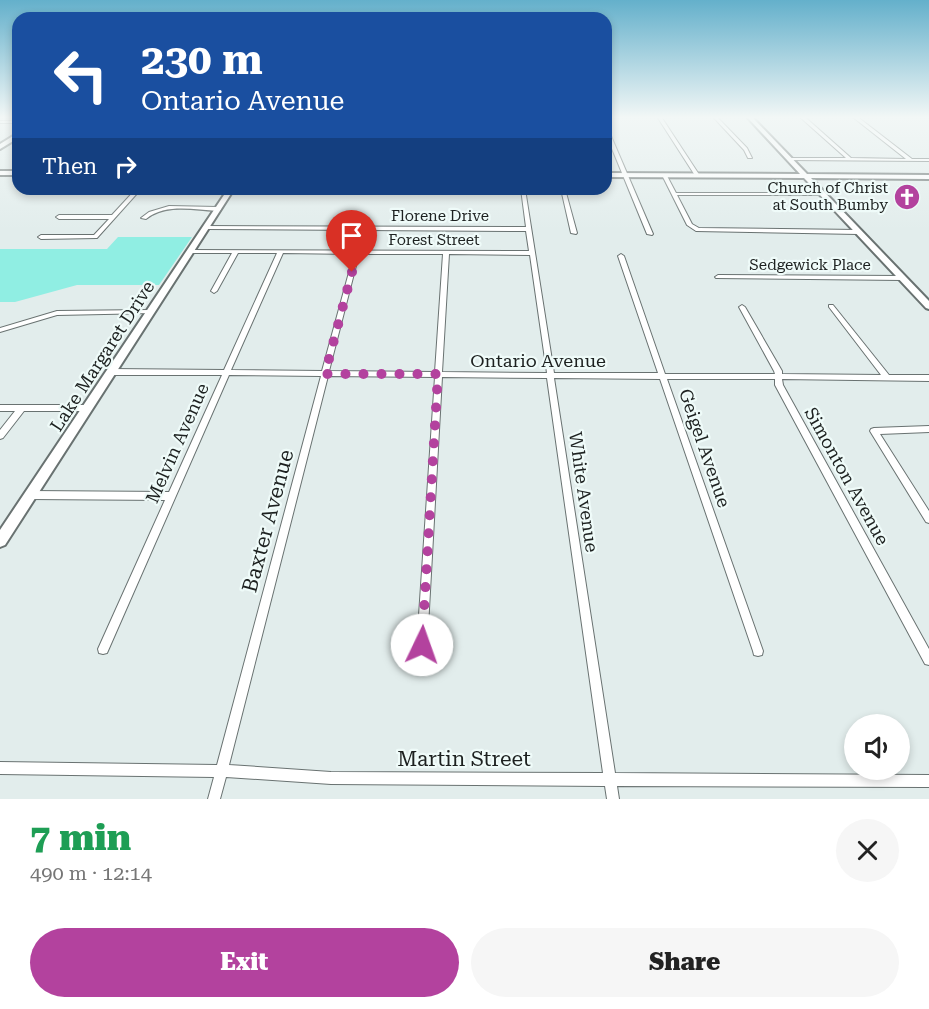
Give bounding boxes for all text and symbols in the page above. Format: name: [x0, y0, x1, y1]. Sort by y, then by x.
text: 230 m: [141, 35, 263, 84]
icon: left: [42, 36, 120, 114]
text: Ontario Avenue: [141, 85, 344, 117]
icon: right: [109, 150, 142, 183]
text: Then: [42, 154, 97, 179]
place label: Church of Christ at South Bumby: [768, 179, 888, 214]
church icon: Church of Christ at South Bumby: [892, 182, 922, 212]
street label: Florene Drive: [391, 207, 489, 225]
pin: [326, 210, 377, 272]
icon: arrive: [335, 219, 368, 252]
street label: Forest Street: [388, 231, 480, 249]
street label: Sedgewick Place: [749, 256, 871, 274]
street label: Lake Margaret Drive: [45, 277, 159, 435]
street label: Ontario Avenue: [470, 350, 606, 371]
street label: Melvin Avenue: [141, 380, 213, 506]
street label: Geigel Avenue: [675, 386, 735, 510]
street label: Simonton Avenue: [800, 403, 894, 549]
street label: White Avenue: [565, 430, 603, 554]
street label: Baxter Avenue: [237, 447, 299, 595]
position arrow: [390, 613, 454, 677]
map controls: [844, 714, 910, 780]
button: sound: [844, 714, 910, 780]
street label: Martin Street: [397, 747, 531, 771]
text: 7 min: [30, 817, 131, 859]
button: close: [836, 819, 899, 882]
text: 490 m · 12:14: [30, 861, 152, 885]
button: Exit: [30, 928, 459, 997]
button: Share: [471, 928, 899, 997]

